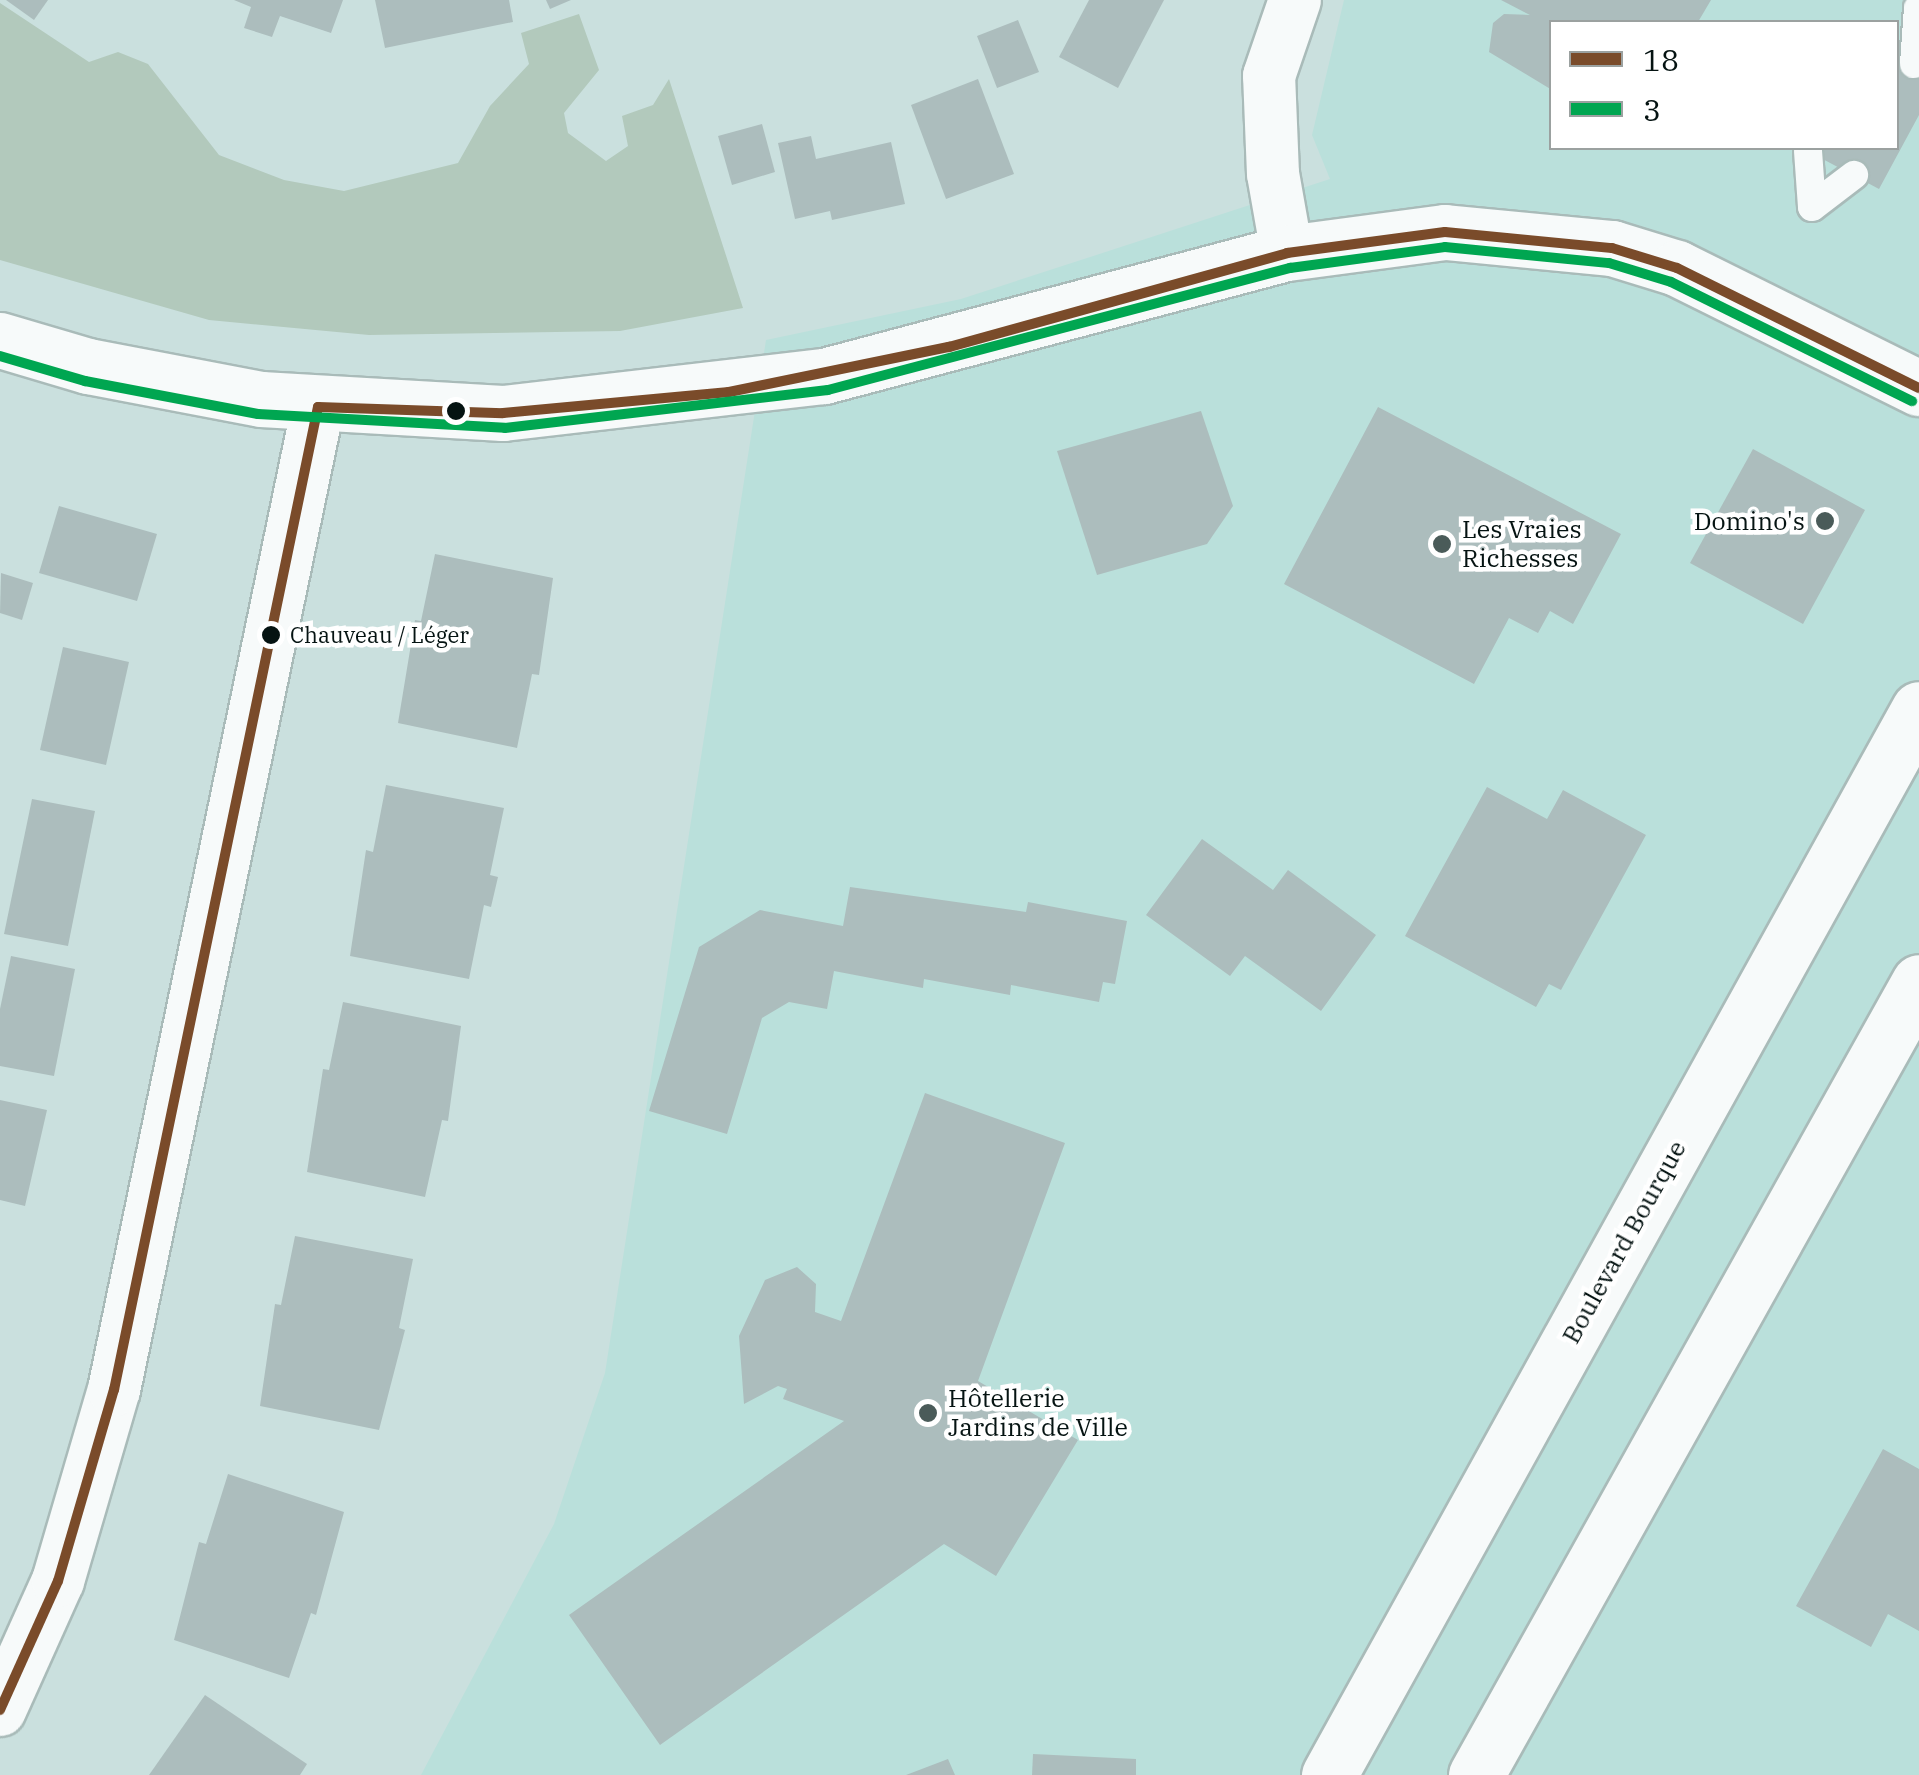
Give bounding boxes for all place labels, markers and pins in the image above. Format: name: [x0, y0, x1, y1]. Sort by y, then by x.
unlabelled marker: [446, 401, 466, 421]
place label: Domino's: [1694, 506, 1805, 536]
marker: Domino's: [1814, 510, 1836, 532]
place label: Les Vraies Richesses: [1462, 515, 1582, 574]
marker: Les Vraies Richesses: [1431, 533, 1453, 555]
place label: Chauveau / Léger: [290, 622, 469, 648]
marker: Chauveau / Léger: [261, 625, 281, 645]
place label: Hôtellerie Jardins de Ville: [948, 1384, 1128, 1443]
marker: Hôtellerie Jardins de Ville: [917, 1402, 939, 1424]

